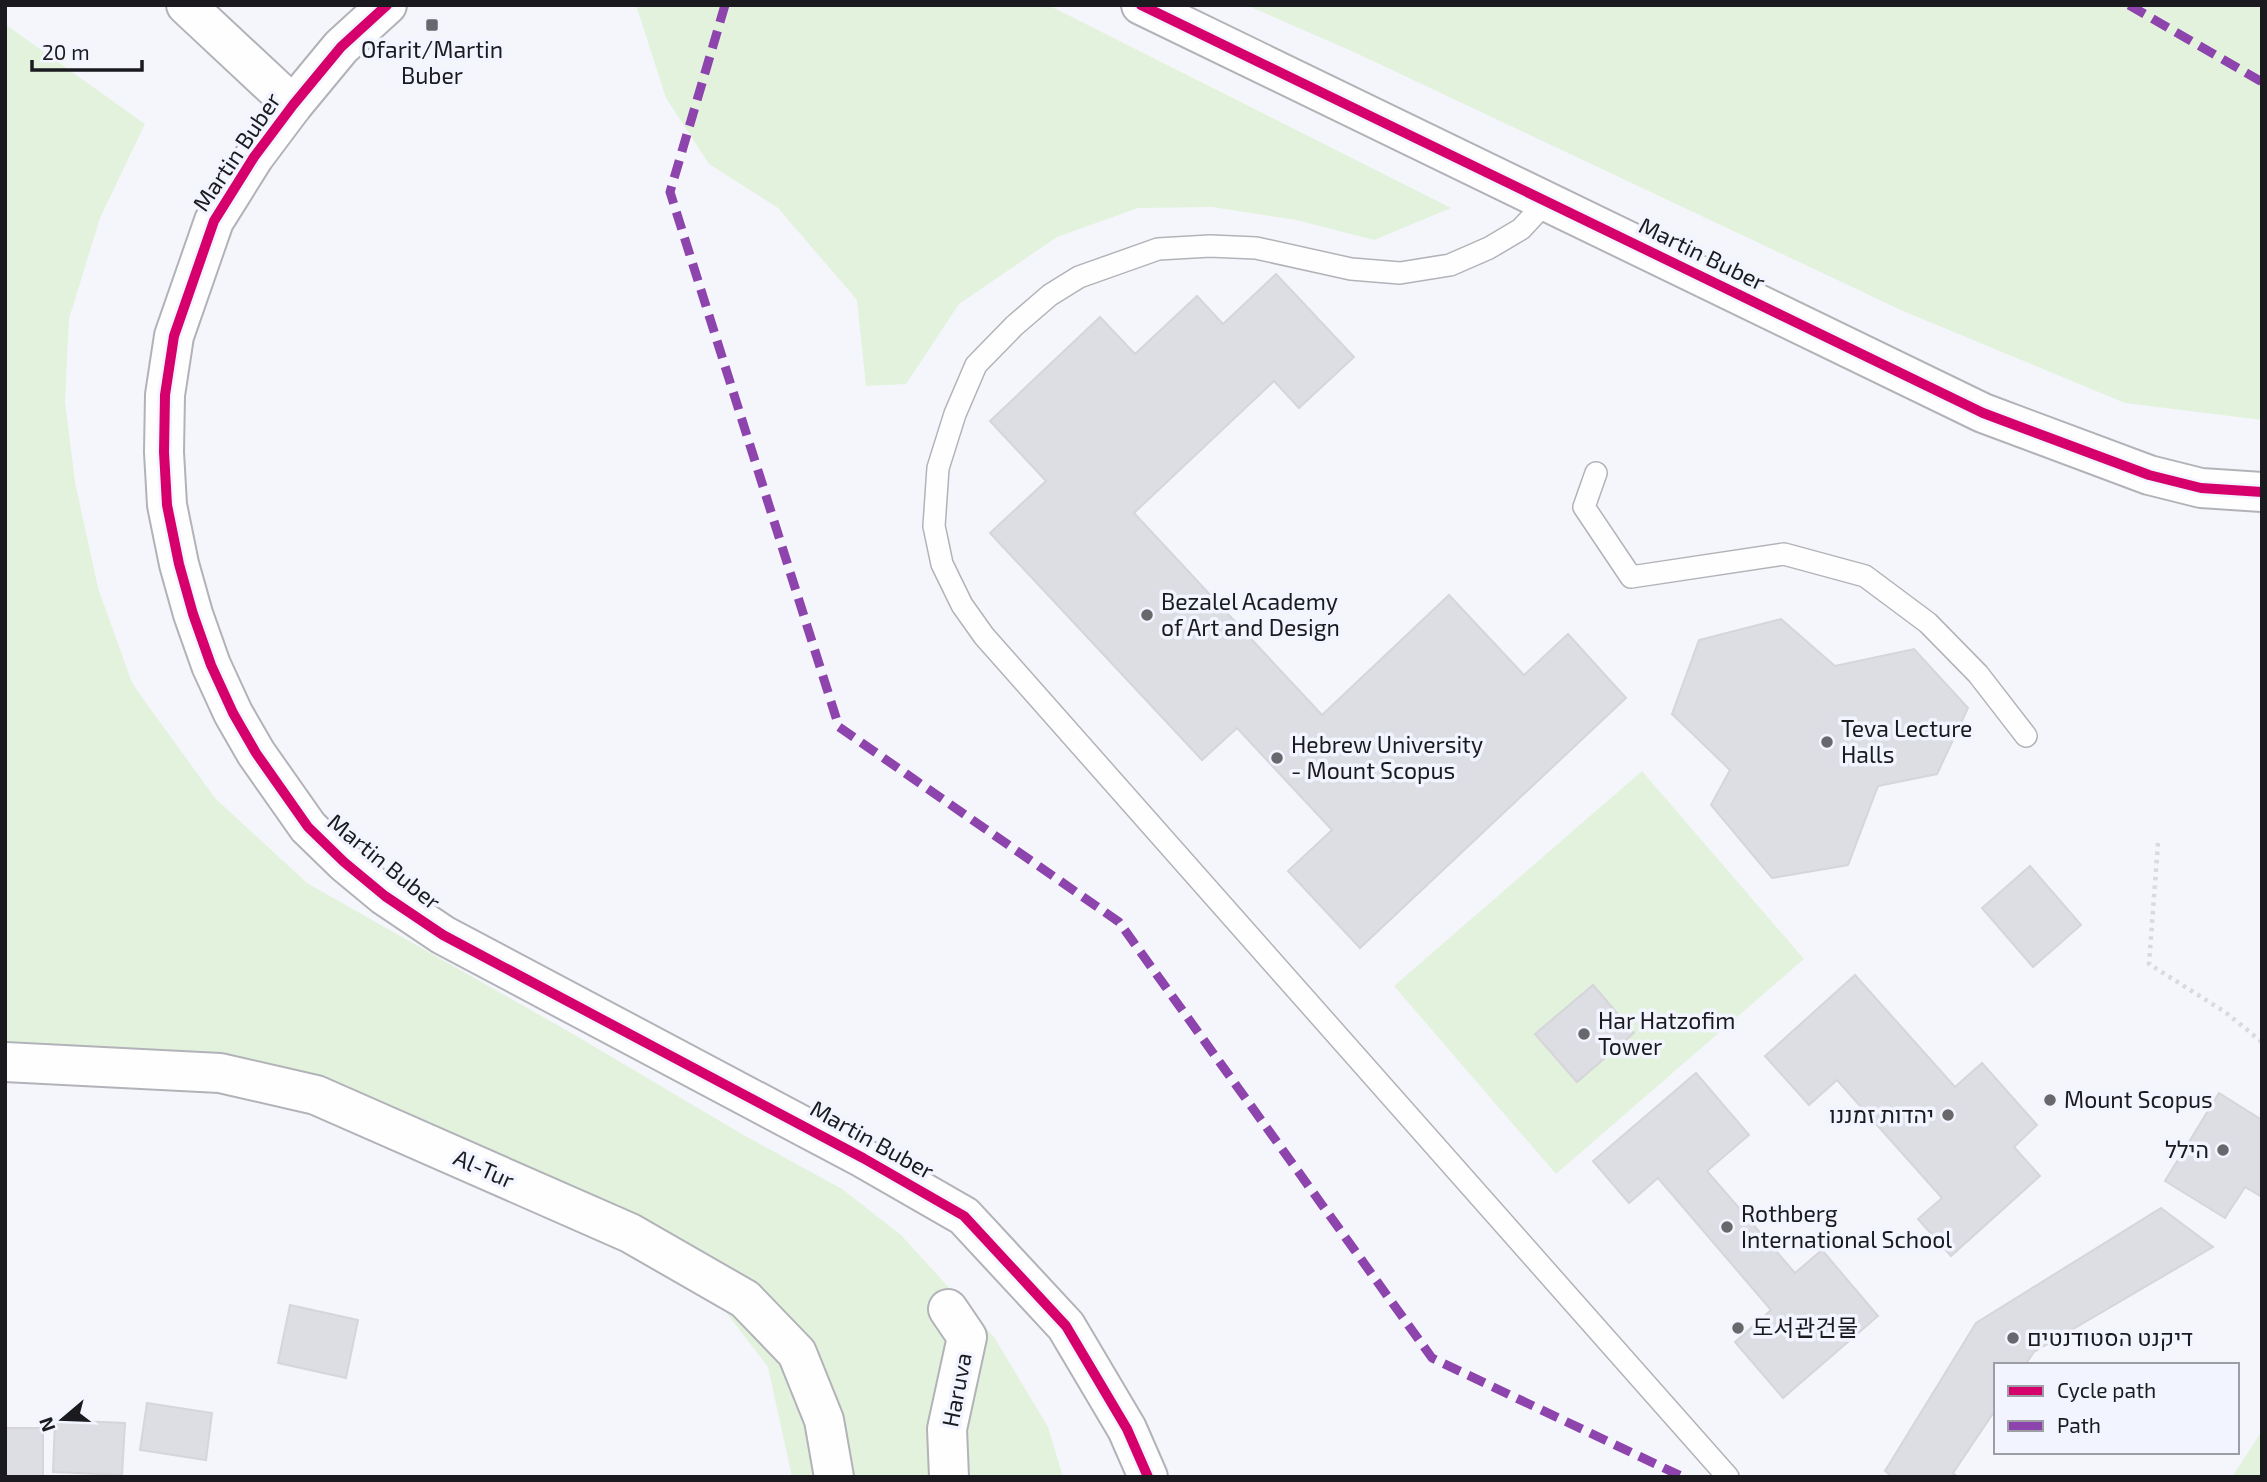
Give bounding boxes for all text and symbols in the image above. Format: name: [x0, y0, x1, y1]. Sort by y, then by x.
marker: Ofarit/Martin Buber: [424, 17, 440, 33]
scale bar: [32, 28, 142, 72]
place label: Ofarit/Martin Buber: [361, 35, 503, 89]
text: 20 m: [42, 39, 90, 64]
street label: Martin Buber: [186, 87, 286, 216]
street label: Martin Buber: [1635, 210, 1770, 296]
place label: Bezalel Academy of Art and Design: [1161, 587, 1340, 641]
marker: Bezalel Academy of Art and Design: [1139, 607, 1155, 623]
place label: Teva Lecture Halls: [1841, 714, 1972, 768]
place label: Hebrew University - Mount Scopus: [1291, 730, 1483, 784]
marker: Teva Lecture Halls: [1819, 734, 1835, 750]
marker: Hebrew University - Mount Scopus: [1269, 750, 1285, 766]
street label: Martin Buber: [323, 807, 447, 915]
place label: Har Hatzofim Tower: [1598, 1006, 1735, 1060]
marker: Har Hatzofim Tower: [1576, 1026, 1592, 1042]
place label: Mount Scopus: [2064, 1085, 2213, 1113]
marker: Mount Scopus: [2042, 1092, 2058, 1108]
street label: Martin Buber: [806, 1094, 939, 1185]
place label: יהדות זמננו: [1829, 1100, 1934, 1128]
marker: יהדות זמננו: [1940, 1107, 1956, 1123]
place label: הילל: [2165, 1135, 2209, 1163]
street label: Al-Tur: [450, 1142, 519, 1194]
marker: הילל: [2215, 1142, 2231, 1158]
place label: Rothberg International School: [1741, 1199, 1952, 1253]
marker: Rothberg International School: [1719, 1219, 1735, 1235]
place label: 도서관건물: [1752, 1313, 1858, 1341]
marker: 도서관건물: [1730, 1320, 1746, 1336]
place label: דיקנט הסטודנטים: [2027, 1323, 2193, 1351]
marker: דיקנט הסטודנטים: [2005, 1330, 2021, 1346]
street label: Haruva: [935, 1350, 977, 1429]
legend: [1994, 1363, 2239, 1454]
text: Cycle path: [2057, 1377, 2156, 1402]
north arrow: [28, 1384, 98, 1454]
text: Path: [2057, 1412, 2101, 1437]
text: N: [33, 1414, 60, 1435]

